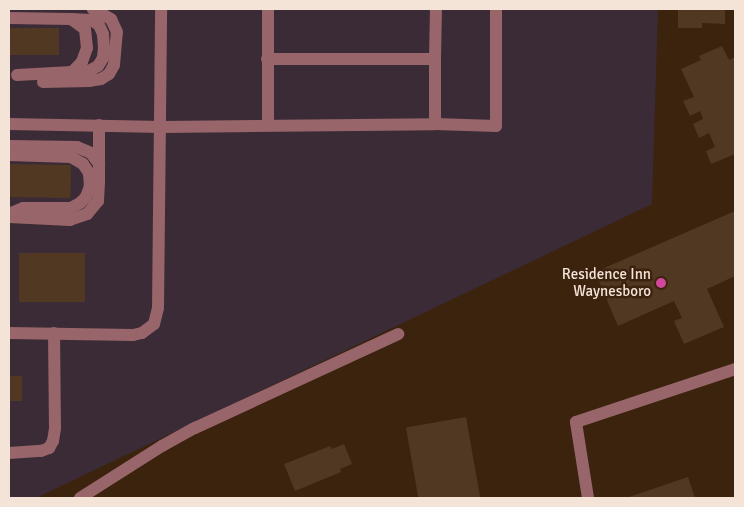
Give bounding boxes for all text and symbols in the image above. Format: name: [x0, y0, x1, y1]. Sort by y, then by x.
place label: Residence Inn Waynesboro: [562, 265, 651, 300]
marker: Residence Inn Waynesboro: [655, 277, 667, 289]

